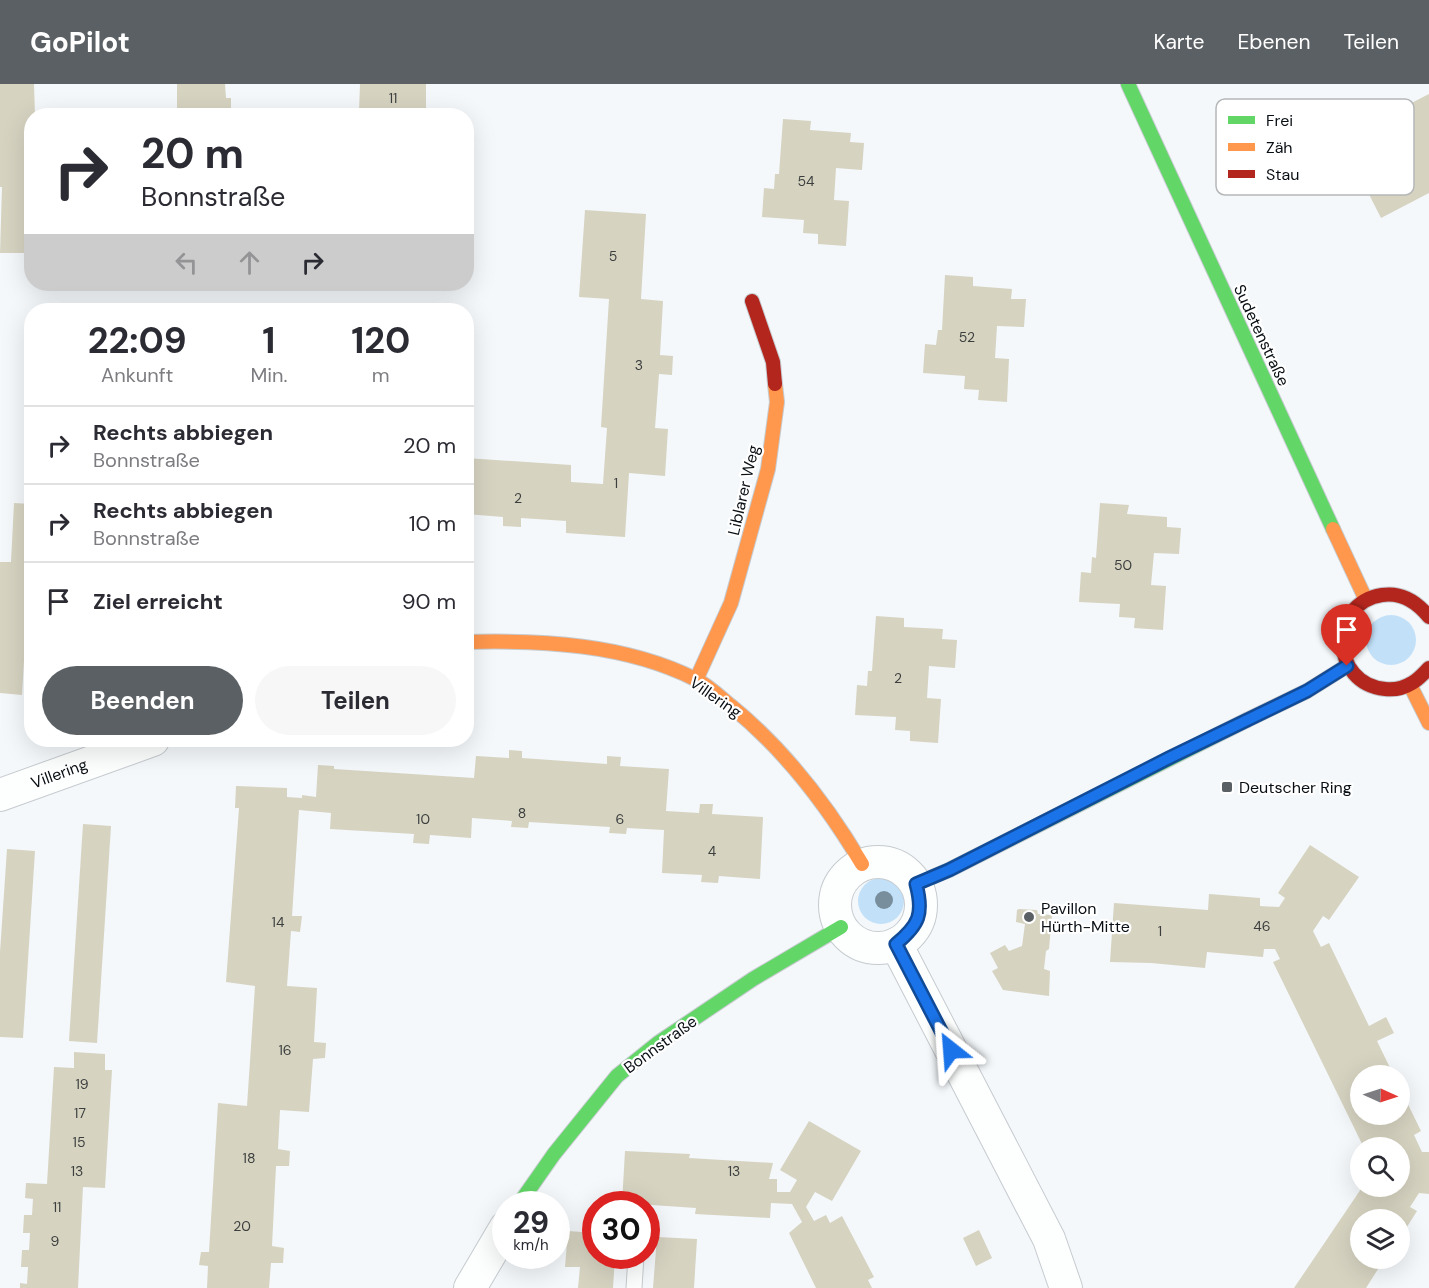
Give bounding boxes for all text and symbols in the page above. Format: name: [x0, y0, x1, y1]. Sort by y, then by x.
text: GoPilot: [30, 24, 130, 61]
text: Karte: [1154, 28, 1204, 56]
text: Ebenen: [1237, 28, 1310, 56]
text: Teilen: [1343, 28, 1399, 56]
house number: 11: [389, 89, 397, 107]
legend: [1216, 99, 1414, 195]
text: Frei: [1266, 110, 1293, 131]
text: 20 m: [141, 126, 244, 181]
icon: right: [42, 132, 120, 210]
text: Zäh: [1266, 137, 1293, 158]
text: Stau: [1266, 164, 1299, 185]
house number: 54: [797, 172, 815, 190]
text: Bonnstraße: [141, 179, 285, 214]
icon: left: [170, 246, 203, 279]
icon: ahead: [233, 246, 266, 279]
icon: right: [296, 246, 329, 279]
house number: 5: [609, 247, 617, 265]
street label: Sudetenstraße: [1229, 281, 1294, 389]
text: 22:09: [88, 317, 187, 364]
text: 1: [262, 317, 275, 364]
text: 120: [351, 317, 410, 364]
house number: 52: [959, 328, 975, 346]
house number: 3: [635, 356, 643, 374]
text: Ankunft: [101, 362, 173, 388]
text: Min.: [250, 362, 287, 388]
text: m: [372, 362, 390, 388]
text: Rechts abbiegen: [93, 418, 273, 447]
icon: right: [42, 429, 75, 462]
text: 20 m: [403, 431, 456, 460]
street label: Liblarer Weg: [723, 443, 764, 537]
text: Bonnstraße: [93, 447, 200, 473]
house number: 1: [614, 474, 618, 492]
house number: 2: [514, 489, 522, 507]
text: Rechts abbiegen: [93, 496, 273, 525]
icon: right: [42, 507, 75, 540]
text: 10 m: [409, 509, 456, 538]
text: Bonnstraße: [93, 525, 200, 551]
house number: 50: [1114, 556, 1132, 574]
icon: arrive: [42, 585, 75, 618]
text: Ziel erreicht: [93, 587, 223, 616]
text: 90 m: [402, 587, 456, 616]
pin: [1321, 604, 1372, 666]
icon: arrive: [1330, 613, 1363, 646]
button: Beenden: [42, 666, 243, 735]
button: Teilen: [255, 666, 456, 735]
house number: 2: [894, 669, 902, 687]
street label: Villering: [686, 672, 746, 723]
street label: Villering: [28, 754, 90, 793]
place label: Deutscher Ring: [1239, 777, 1352, 798]
marker: Deutscher Ring: [1220, 780, 1234, 794]
house number: 8: [518, 804, 526, 822]
house number: 10: [416, 810, 430, 828]
house number: 6: [616, 810, 624, 828]
house number: 4: [708, 842, 717, 860]
place label: Pavillon Hürth-Mitte: [1041, 898, 1130, 937]
marker: Pavillon Hürth-Mitte: [1022, 910, 1036, 924]
house number: 14: [272, 913, 285, 931]
house number: 46: [1253, 917, 1271, 935]
house number: 1: [1158, 922, 1162, 940]
street label: Bonnstraße: [620, 1011, 701, 1078]
position arrow: [919, 1018, 983, 1082]
house number: 16: [278, 1041, 292, 1059]
north arrow: [1350, 1065, 1410, 1125]
map controls: [1350, 1065, 1410, 1269]
house number: 19: [75, 1075, 89, 1093]
house number: 17: [74, 1104, 86, 1122]
house number: 15: [73, 1133, 85, 1151]
button: search: [1350, 1137, 1410, 1197]
house number: 18: [243, 1149, 255, 1167]
house number: 13: [71, 1162, 83, 1180]
house number: 13: [728, 1162, 740, 1180]
speed limit sign: 30: [582, 1191, 660, 1269]
house number: 11: [53, 1198, 61, 1216]
text: 29: [513, 1203, 549, 1242]
button: layers: [1350, 1209, 1410, 1269]
house number: 20: [233, 1217, 251, 1235]
house number: 9: [51, 1232, 60, 1250]
text: km/h: [513, 1235, 549, 1255]

